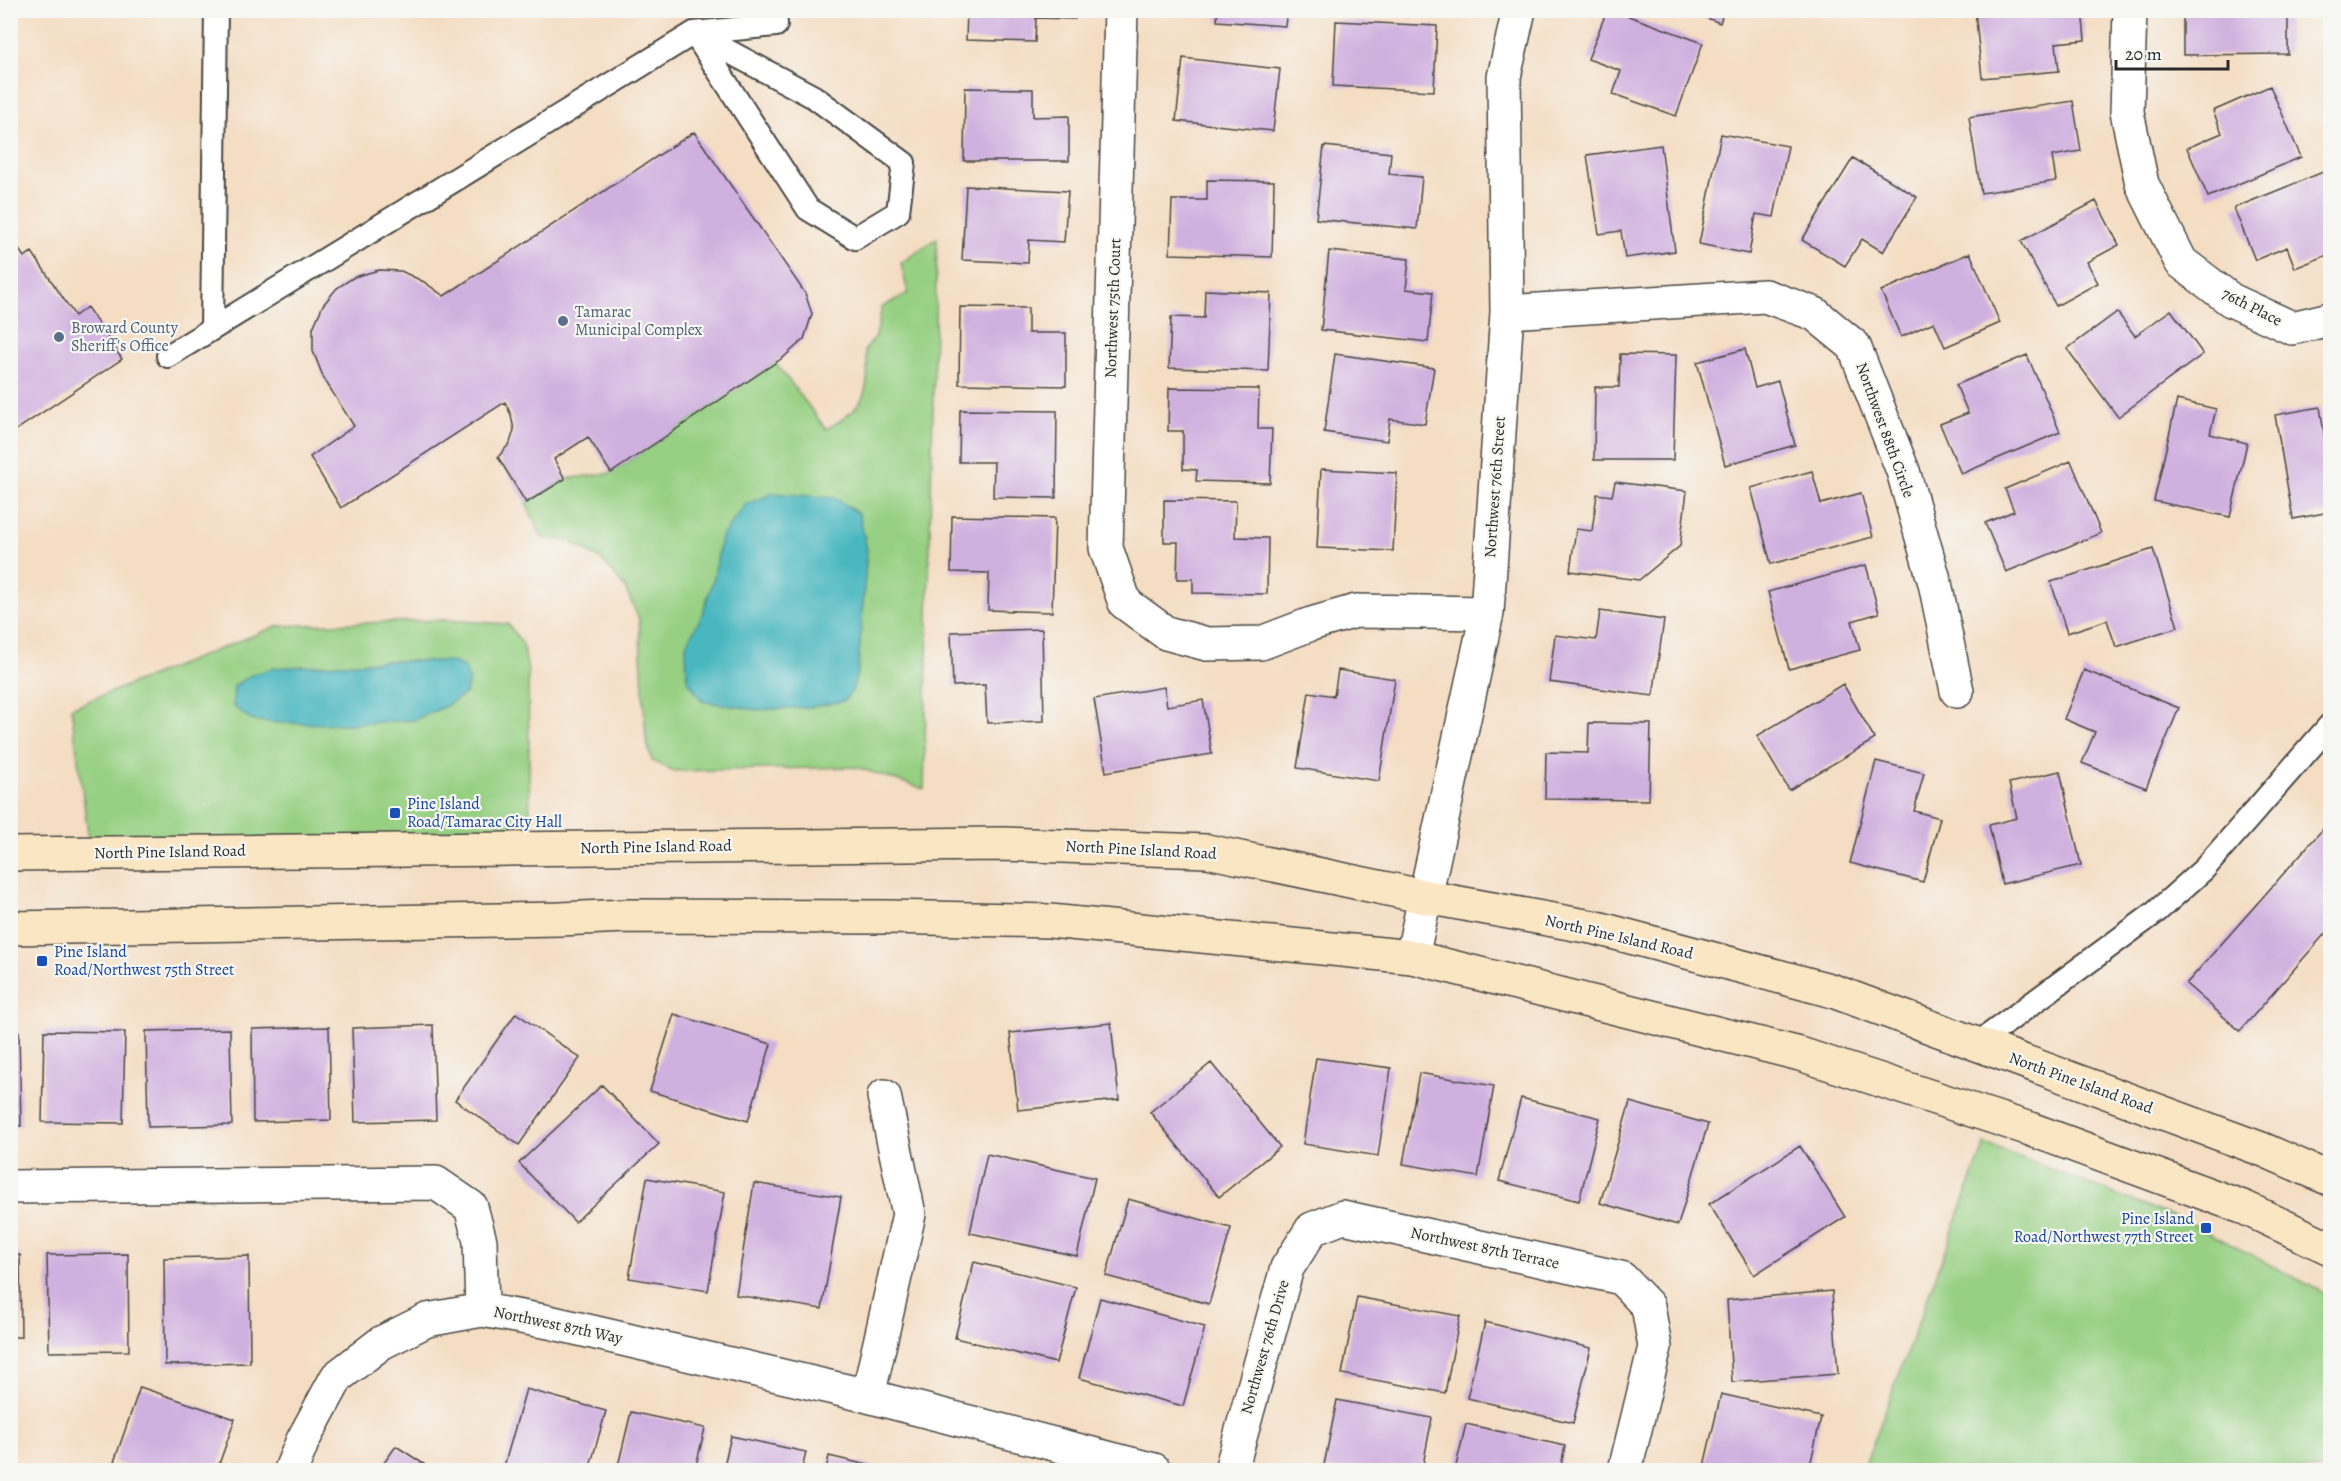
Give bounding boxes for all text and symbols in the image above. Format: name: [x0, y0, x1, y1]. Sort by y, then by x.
scale bar: [2116, 33, 2228, 71]
text: 20 m: [2125, 42, 2162, 66]
street label: Northwest 75th Court: [1100, 238, 1126, 378]
street label: 76th Place: [2218, 282, 2286, 332]
place label: Tamarac Municipal Complex: [575, 301, 703, 341]
marker: Tamarac Municipal Complex: [556, 314, 570, 328]
place label: Broward County Sheriff's Office: [71, 317, 179, 357]
marker: Broward County Sheriff's Office: [52, 330, 66, 344]
street label: Northwest 88th Circle: [1850, 359, 1920, 501]
street label: Northwest 76th Street: [1479, 415, 1511, 559]
place label: Pine Island Road/Tamarac City Hall: [407, 793, 562, 833]
marker: Pine Island Road/Tamarac City Hall: [388, 806, 402, 820]
street label: North Pine Island Road: [580, 835, 732, 859]
street label: North Pine Island Road: [1065, 835, 1218, 865]
street label: North Pine Island Road: [94, 840, 246, 864]
street label: North Pine Island Road: [1543, 909, 1696, 965]
place label: Pine Island Road/Northwest 75th Street: [54, 941, 234, 981]
marker: Pine Island Road/Northwest 75th Street: [35, 954, 49, 968]
street label: North Pine Island Road: [2006, 1047, 2156, 1119]
place label: Pine Island Road/Northwest 77th Street: [2014, 1208, 2194, 1248]
street label: Northwest 87th Terrace: [1409, 1221, 1561, 1275]
marker: Pine Island Road/Northwest 77th Street: [2199, 1221, 2213, 1235]
street label: Northwest 76th Drive: [1235, 1277, 1295, 1417]
street label: Northwest 87th Way: [492, 1301, 625, 1350]

